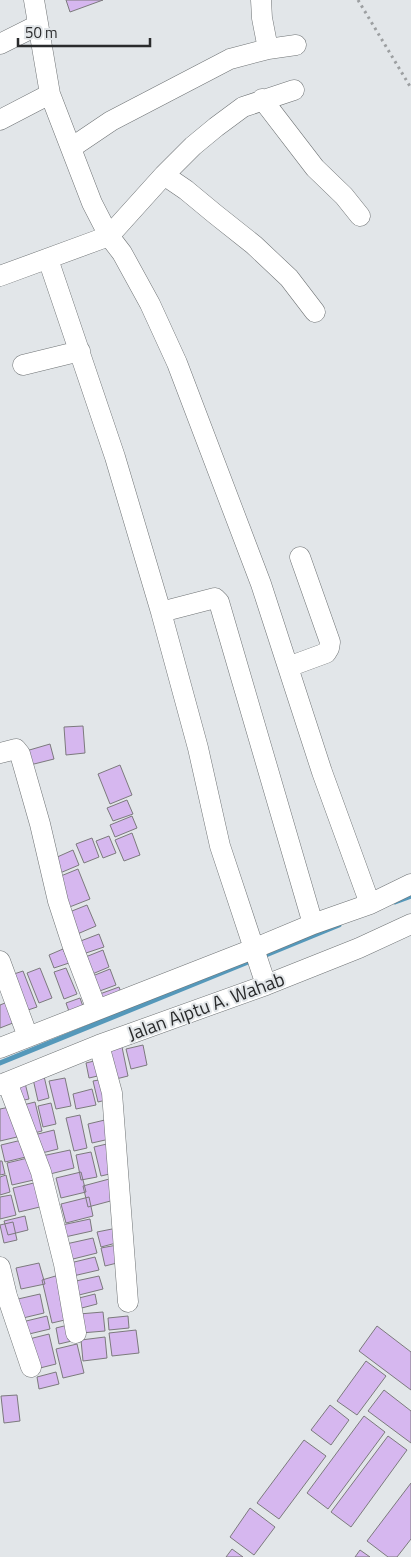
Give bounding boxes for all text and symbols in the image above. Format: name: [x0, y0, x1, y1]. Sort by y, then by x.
scale bar: [18, 15, 150, 47]
text: 50 m: [25, 21, 58, 44]
street label: Jalan Aiptu A. Wahab: [123, 964, 288, 1047]

